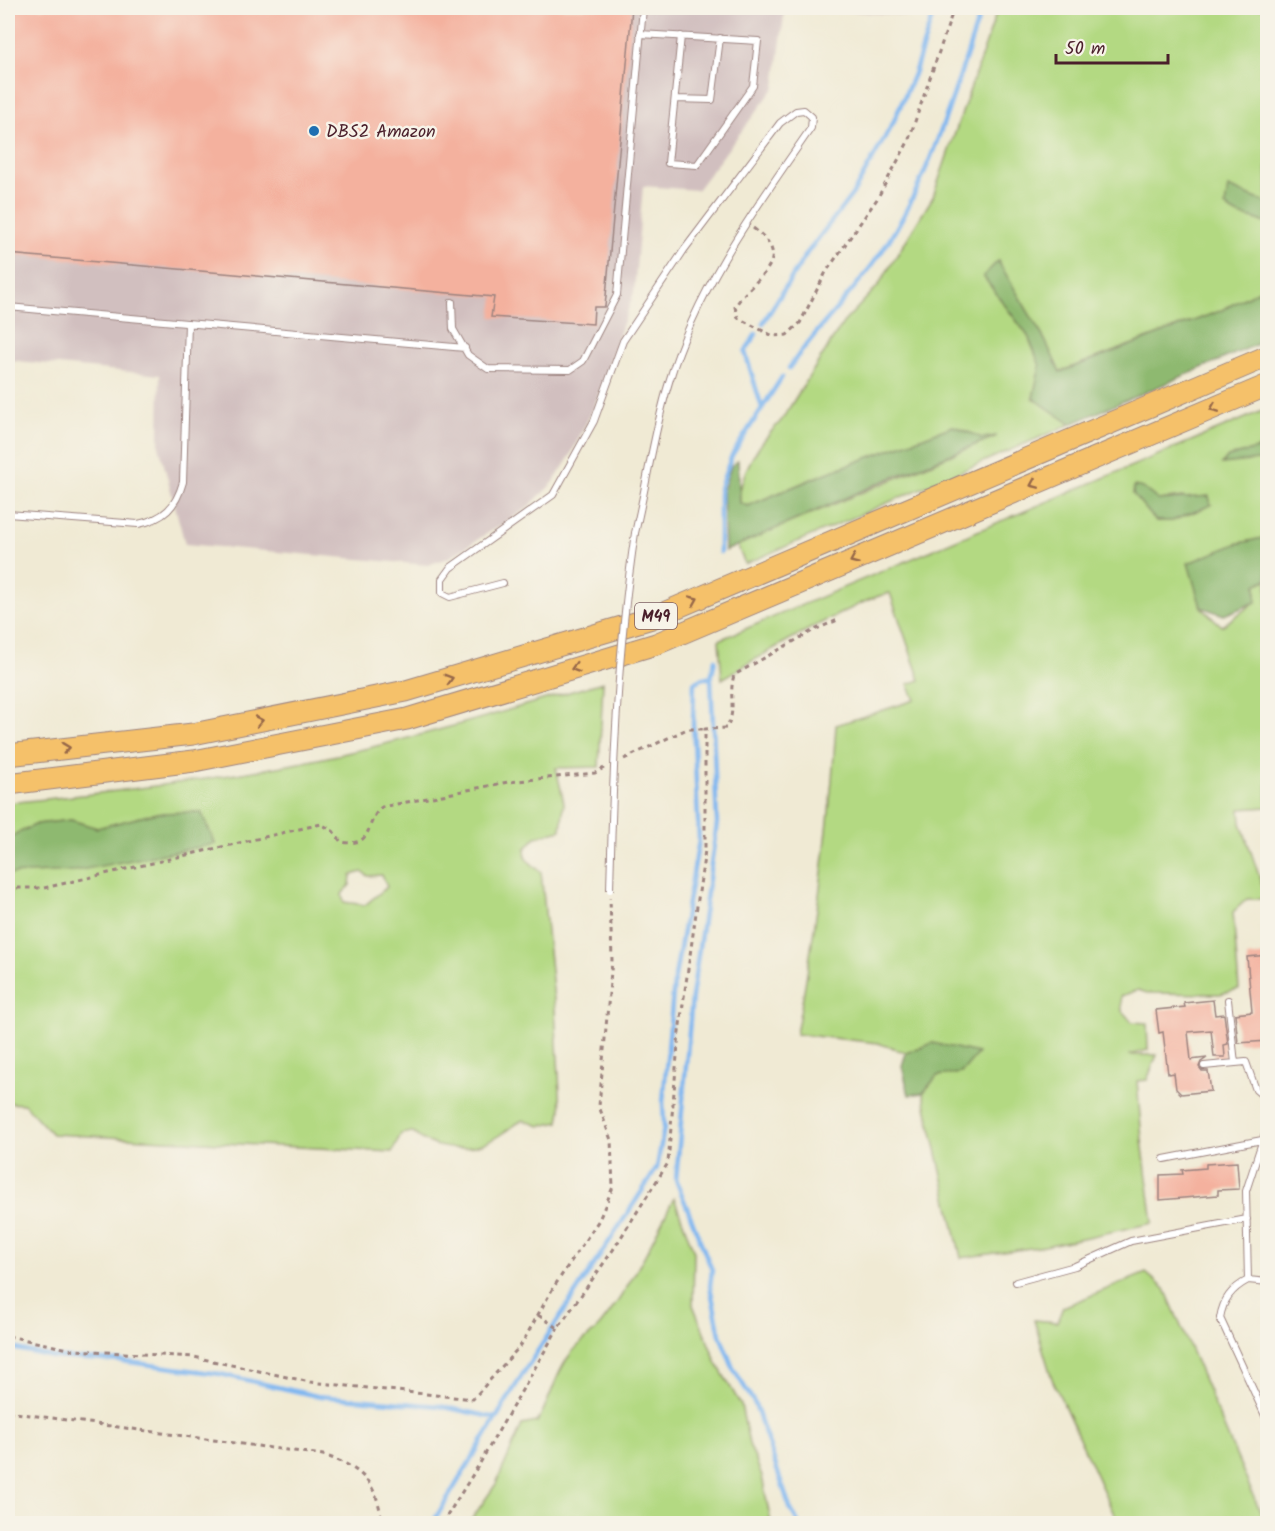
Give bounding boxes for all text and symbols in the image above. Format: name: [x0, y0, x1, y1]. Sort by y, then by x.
scale bar: [1056, 27, 1168, 65]
text: 50 m: [1065, 35, 1105, 64]
place label: DBS2 Amazon: [326, 118, 436, 147]
marker: DBS2 Amazon: [307, 124, 321, 138]
one-way arrow: [1209, 401, 1220, 413]
one-way arrow: [1029, 477, 1040, 489]
one-way arrow: [850, 553, 861, 565]
one-way arrow: [688, 595, 699, 607]
road number: M49: [635, 603, 677, 629]
one-way arrow: [570, 661, 581, 673]
one-way arrow: [443, 673, 454, 686]
one-way arrow: [253, 715, 263, 728]
one-way arrow: [61, 742, 70, 755]

